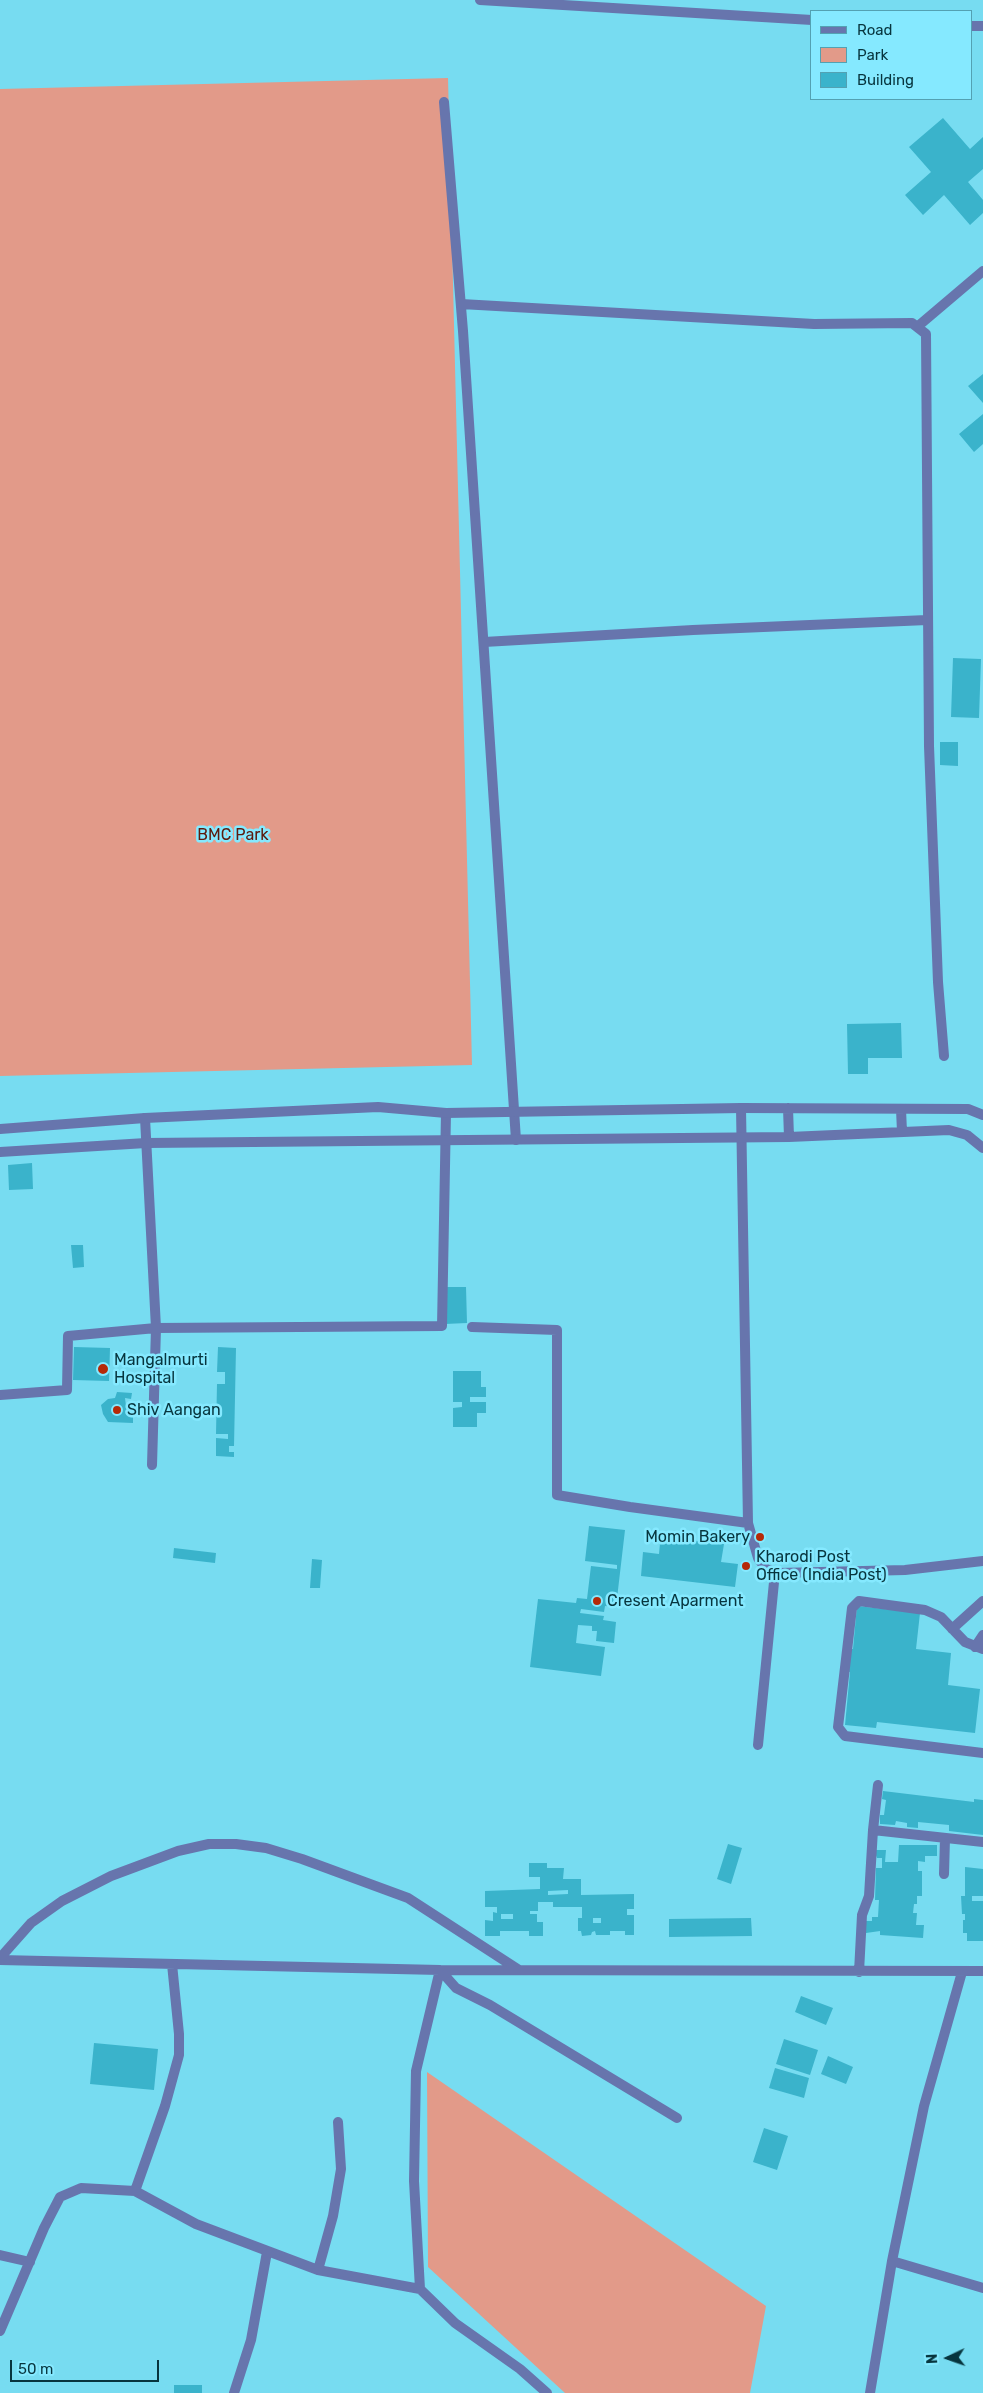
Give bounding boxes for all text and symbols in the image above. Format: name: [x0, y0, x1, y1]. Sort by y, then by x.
legend: [810, 10, 973, 100]
text: Road: [857, 21, 893, 39]
text: Park: [857, 46, 888, 64]
text: Building: [857, 71, 914, 89]
park label: BMC Park: [197, 825, 269, 845]
place label: Mangalmurti Hospital: [114, 1350, 208, 1388]
marker: Mangalmurti Hospital: [96, 1362, 110, 1376]
place label: Shiv Aangan: [127, 1400, 221, 1420]
marker: Shiv Aangan: [111, 1404, 123, 1416]
place label: Momin Bakery: [645, 1527, 750, 1547]
marker: Momin Bakery: [754, 1531, 766, 1543]
place label: Kharodi Post Office (India Post): [756, 1547, 887, 1585]
marker: Kharodi Post Office (India Post): [740, 1560, 752, 1572]
place label: Cresent Aparment: [607, 1591, 744, 1611]
marker: Cresent Aparment: [591, 1595, 603, 1607]
north arrow: [923, 2333, 973, 2383]
scale bar: [12, 2350, 161, 2382]
text: N: [924, 2353, 941, 2364]
text: 50 m: [18, 2360, 53, 2378]

